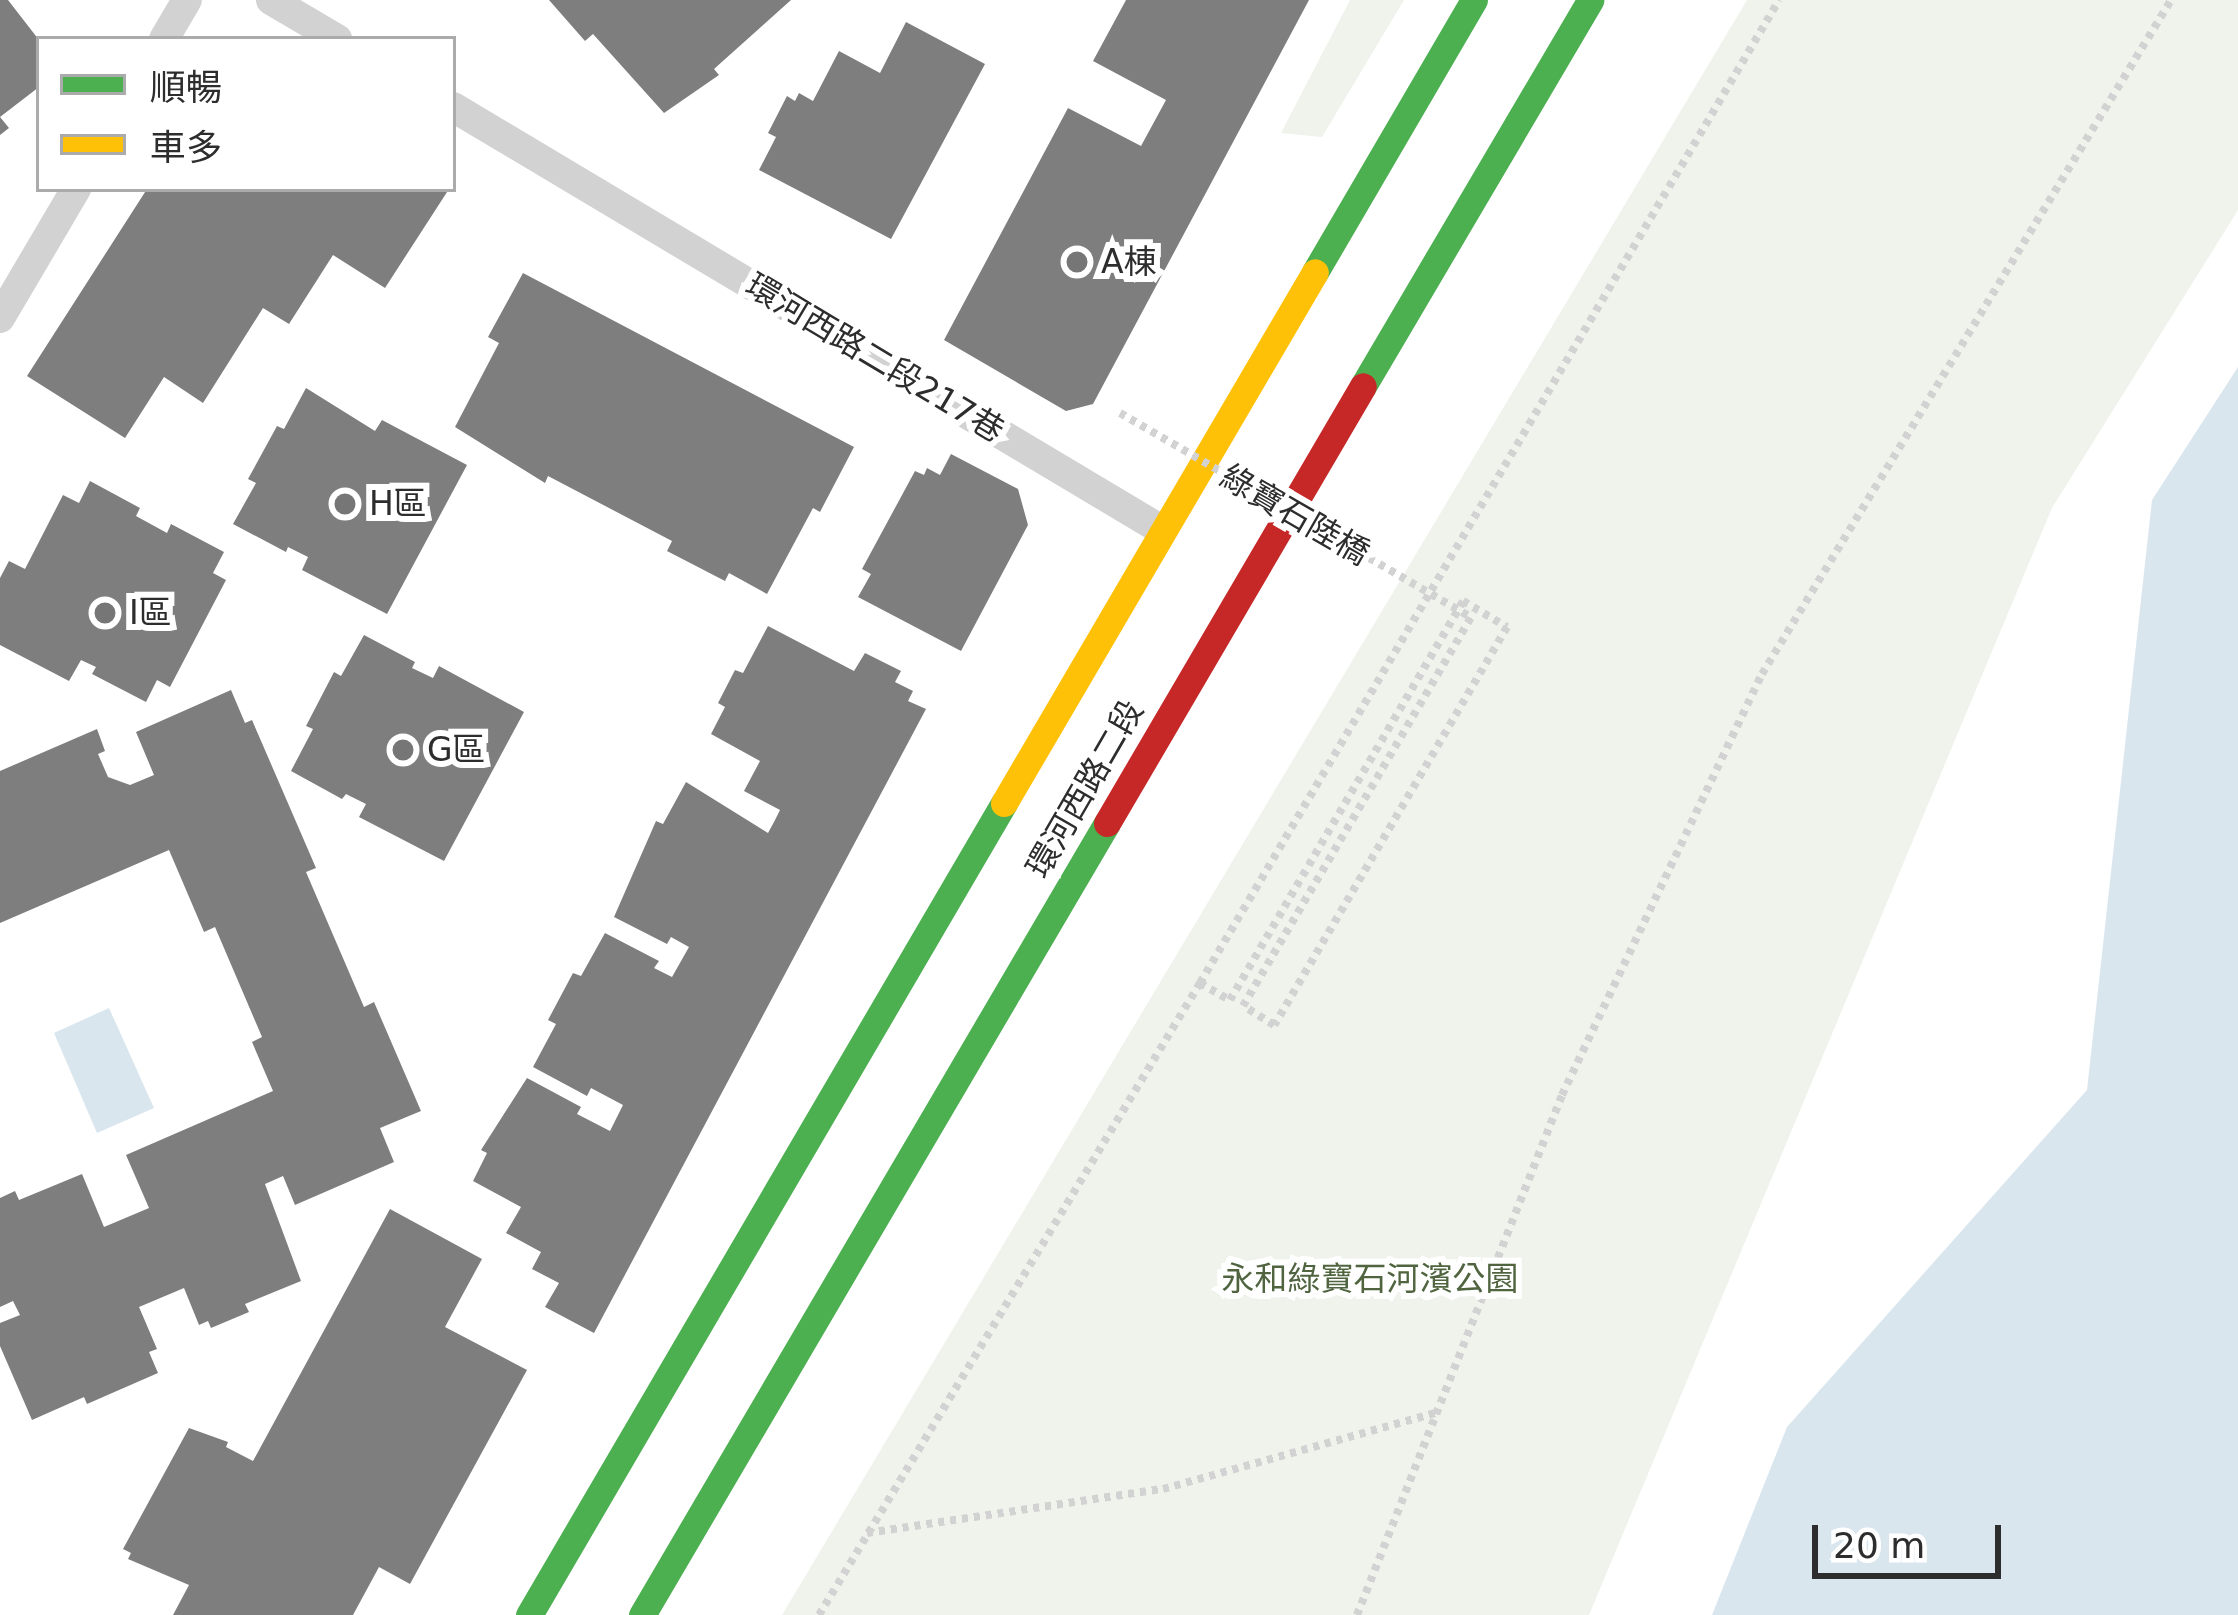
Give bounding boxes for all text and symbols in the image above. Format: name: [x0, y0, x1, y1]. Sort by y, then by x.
legend: [36, 36, 456, 192]
text: 順暢: [150, 67, 222, 108]
text: 車多: [150, 127, 222, 168]
place label: A棟: [1101, 242, 1157, 282]
marker: A棟: [1064, 249, 1090, 275]
street label: 環河西路二段217巷: [739, 265, 1011, 451]
street label: 綠寶石陸橋: [1214, 457, 1376, 573]
place label: H區: [369, 484, 427, 524]
marker: H區: [332, 491, 358, 517]
place label: I區: [129, 593, 172, 633]
marker: I區: [92, 600, 118, 626]
street label: 環河西路二段: [1018, 693, 1152, 885]
place label: G區: [427, 730, 486, 770]
marker: G區: [390, 737, 416, 763]
park label: 永和綠寶石河濱公園: [1222, 1259, 1518, 1299]
scale bar: [1818, 1501, 2007, 1575]
text: 20 m: [1833, 1525, 1925, 1566]

